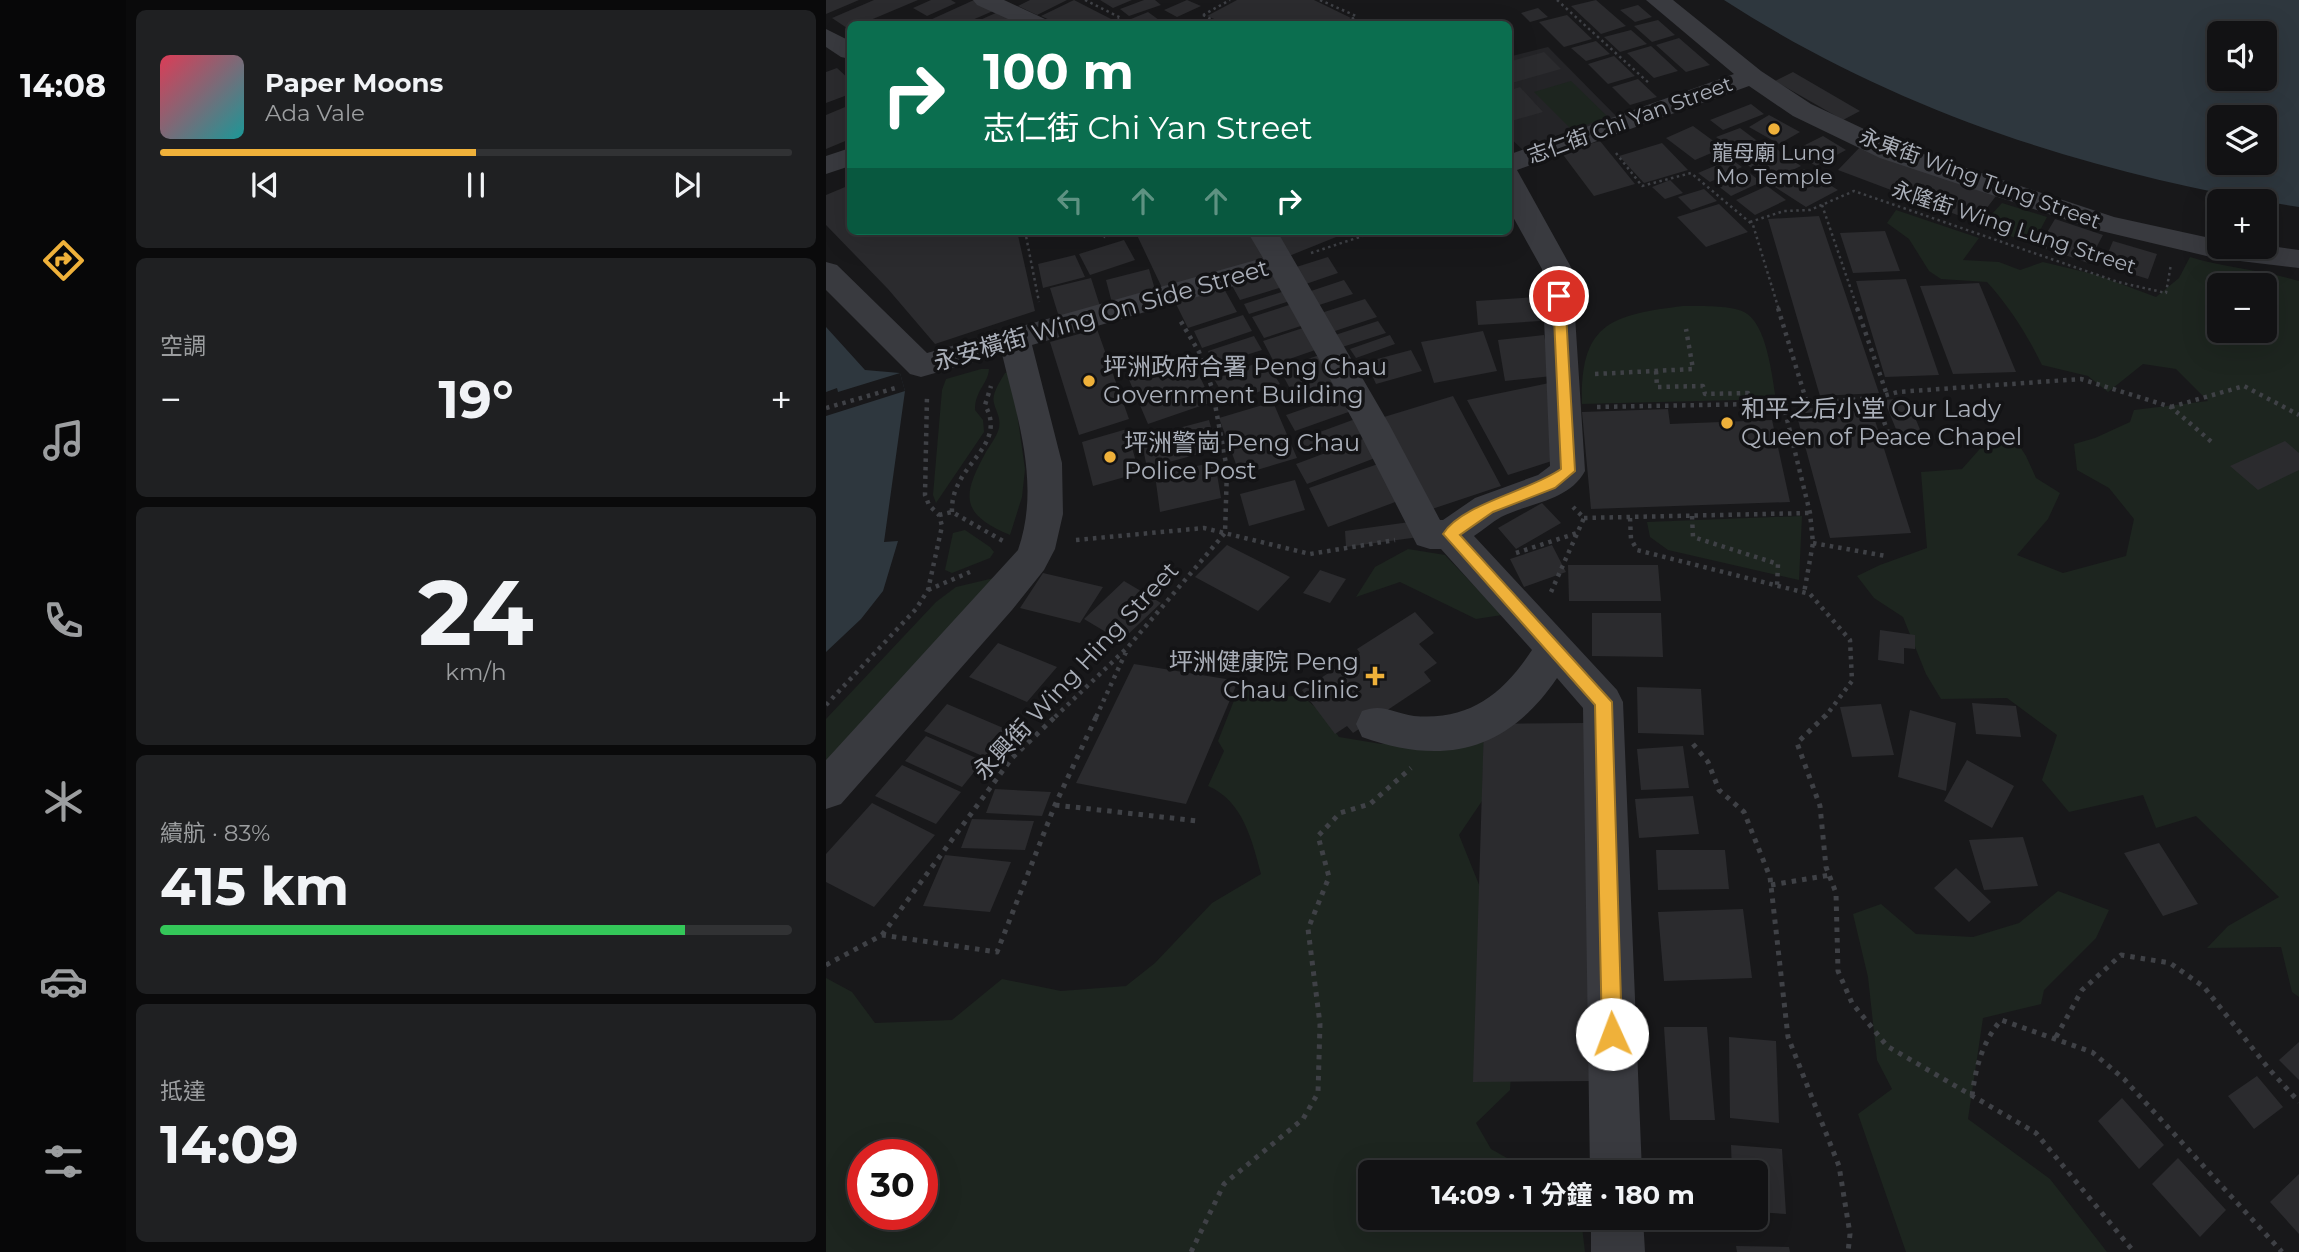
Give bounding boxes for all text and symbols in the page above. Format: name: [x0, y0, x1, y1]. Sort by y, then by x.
map controls: [2207, 21, 2277, 343]
button: sound: [2207, 21, 2277, 91]
text: 100 m: [983, 42, 1134, 101]
icon: right: [868, 49, 959, 140]
text: 14:08: [20, 66, 106, 105]
text: Paper Moons: [265, 67, 443, 99]
street label: 志仁街 Chi Yan Street: [1524, 71, 1736, 168]
text: Ada Vale: [265, 99, 365, 127]
button: layers: [2207, 105, 2277, 175]
text: 志仁街 Chi Yan Street: [983, 108, 1313, 147]
marker: 龍母廟 Lung Mo Temple: [1766, 121, 1782, 137]
street label: 永東街 Wing Tung Street: [1856, 123, 2104, 234]
place label: 龍母廟 Lung Mo Temple: [1712, 140, 1836, 189]
icon: previous: [246, 166, 284, 204]
icon: pause: [457, 166, 495, 204]
icon: next: [668, 166, 706, 204]
street label: 永隆街 Wing Lung Street: [1889, 176, 2139, 279]
icon: left: [1051, 182, 1089, 220]
icon: ahead: [1124, 182, 1162, 220]
icon: ahead: [1197, 182, 1235, 220]
icon: right: [1270, 182, 1308, 220]
button: +: [2207, 189, 2277, 259]
icon: directions: [39, 236, 88, 285]
street label: 永安橫街 Wing On Side Street: [930, 253, 1272, 376]
pin: [1529, 266, 1589, 326]
button: −: [2207, 273, 2277, 343]
icon: arrive: [1540, 277, 1578, 315]
text: 空調: [160, 332, 206, 360]
place label: 坪洲政府合署 Peng Chau Government Building: [1103, 352, 1387, 409]
text: 19°: [438, 368, 514, 431]
marker: 坪洲政府合署 Peng Chau Government Building: [1081, 373, 1097, 389]
text: −: [160, 376, 182, 423]
text: +: [770, 376, 792, 423]
place label: 和平之后小堂 Our Lady Queen of Peace Chapel: [1741, 394, 2022, 451]
marker: 和平之后小堂 Our Lady Queen of Peace Chapel: [1719, 415, 1735, 431]
icon: music: [39, 416, 88, 465]
place label: 坪洲警崗 Peng Chau Police Post: [1124, 428, 1360, 485]
marker: 坪洲警崗 Peng Chau Police Post: [1102, 449, 1118, 465]
street label: 永興街 Wing Hing Street: [967, 555, 1184, 786]
text: 24: [418, 557, 534, 668]
icon: phone: [39, 596, 88, 645]
place label: 坪洲健康院 Peng Chau Clinic: [1169, 647, 1359, 704]
text: km/h: [445, 658, 507, 686]
marker: 坪洲健康院 Peng Chau Clinic: [1365, 666, 1385, 686]
icon: climate: [39, 777, 88, 826]
text: 續航 · 83%: [160, 819, 270, 847]
text: 415 km: [160, 855, 349, 918]
icon: car: [39, 957, 88, 1006]
position arrow: [1575, 997, 1649, 1071]
text: 抵達: [160, 1077, 206, 1105]
text: 14:09: [160, 1113, 299, 1176]
icon: filters: [39, 1137, 88, 1186]
speed limit sign: 30: [847, 1139, 938, 1230]
text: 14:09 · 1 分鐘 · 180 m: [1431, 1179, 1695, 1211]

